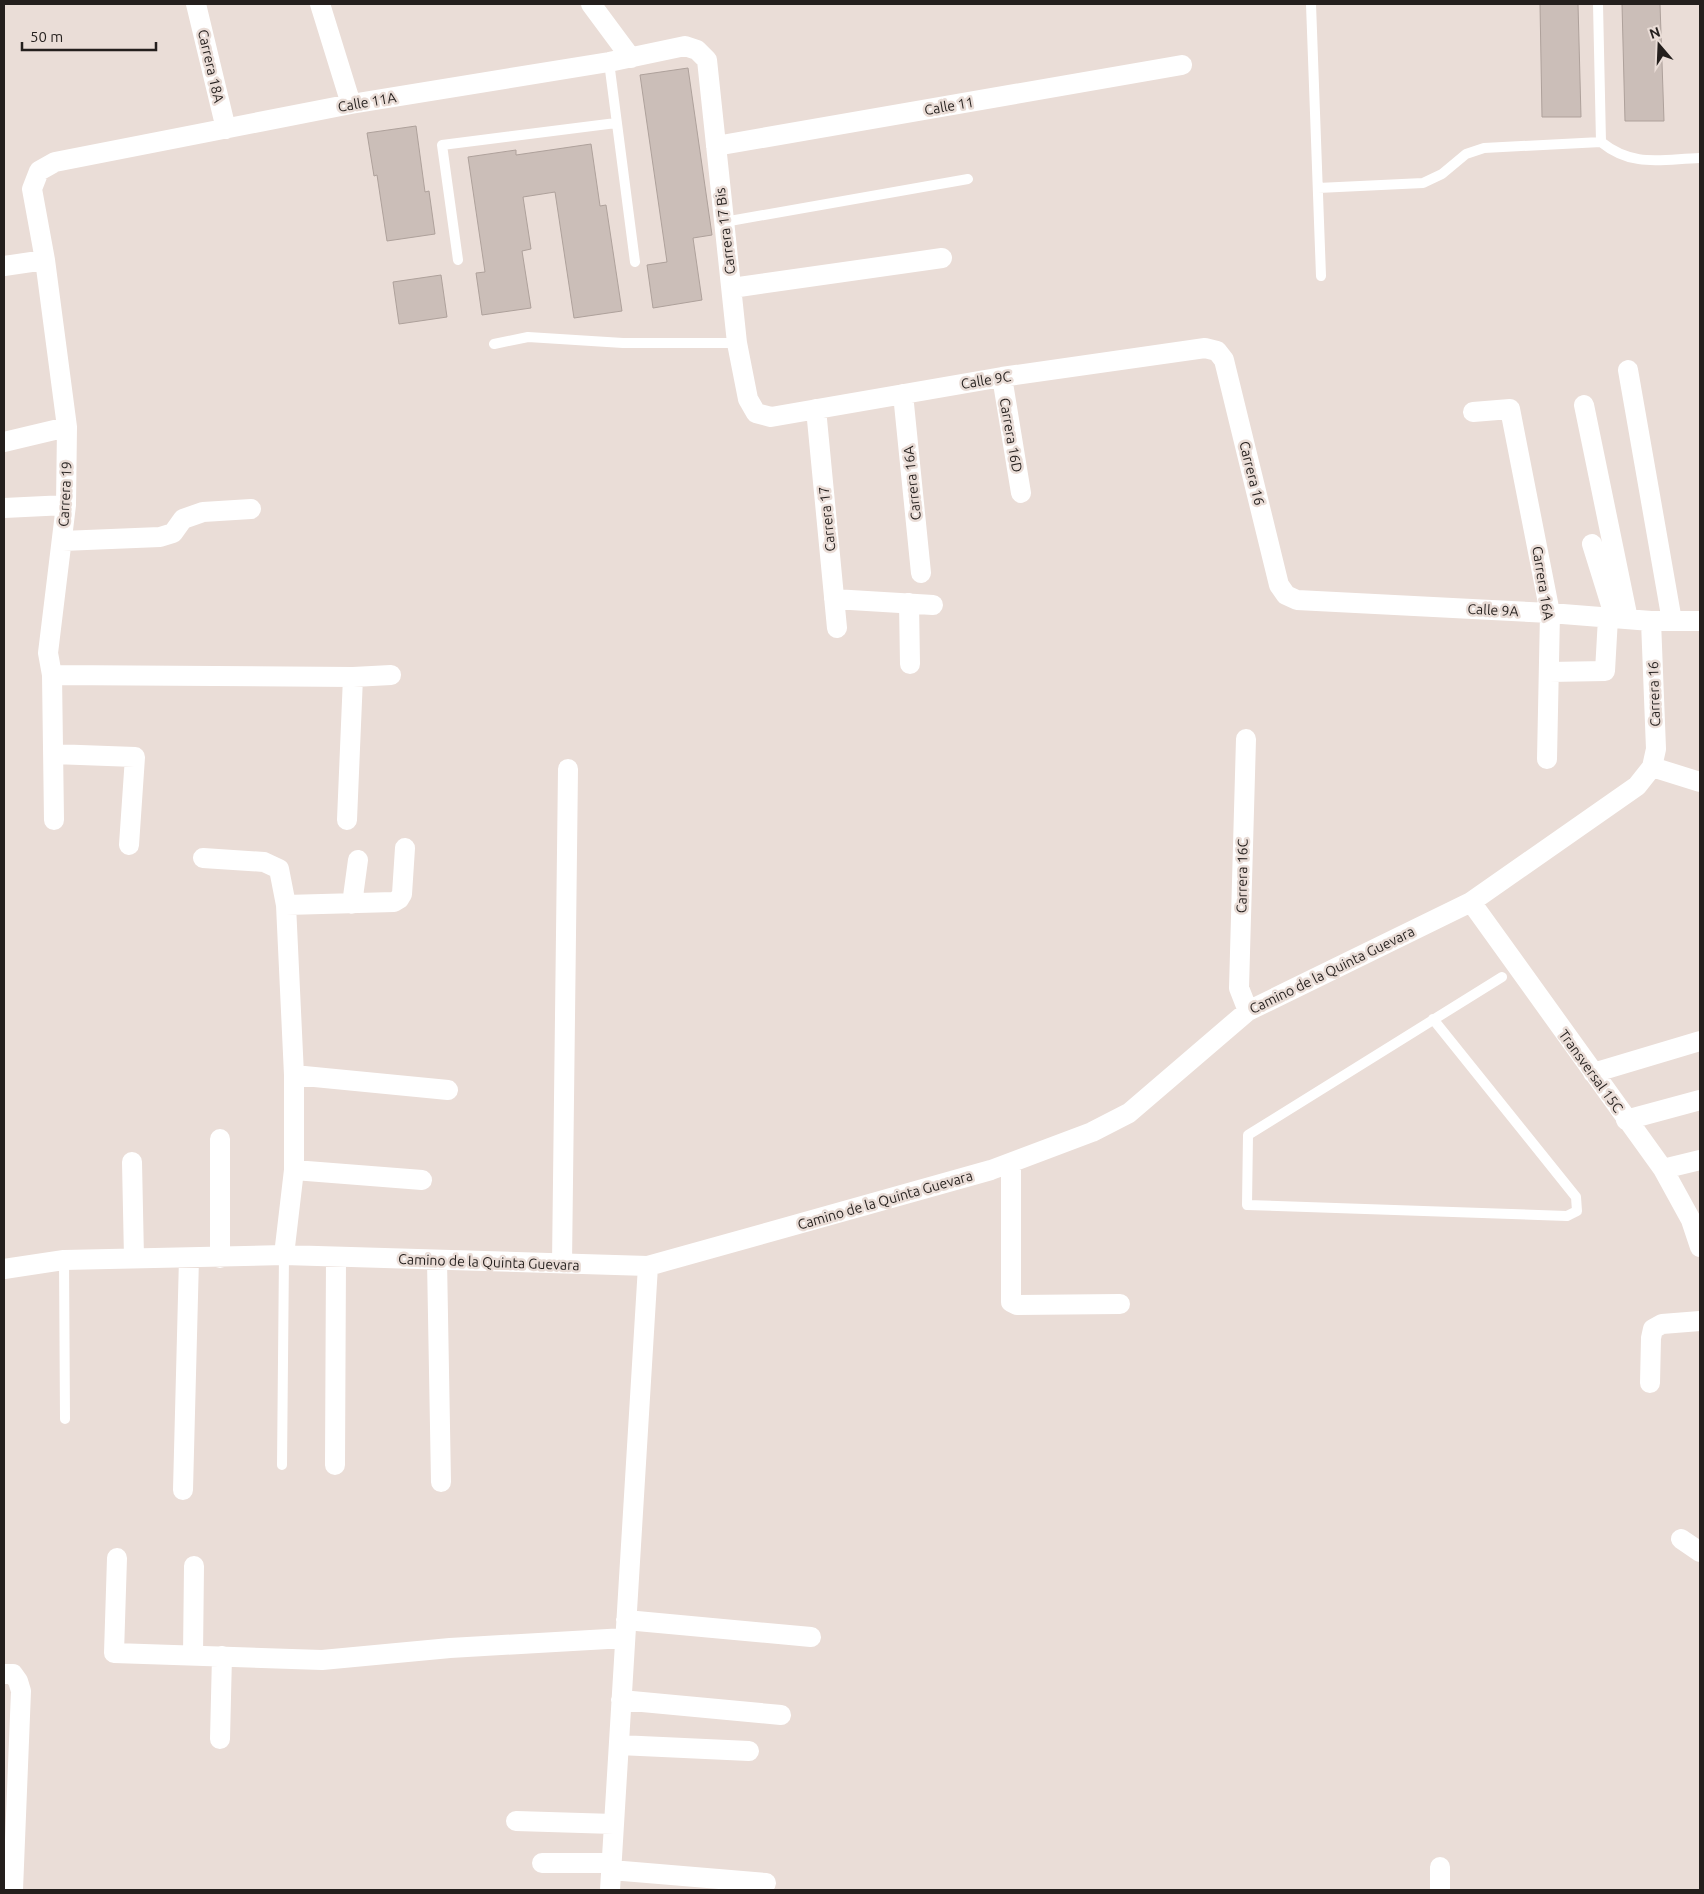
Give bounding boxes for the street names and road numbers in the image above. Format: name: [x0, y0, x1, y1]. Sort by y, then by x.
street label: Carrera 18A: [195, 28, 227, 104]
street label: Calle 11A: [337, 89, 397, 115]
street label: Calle 11: [923, 94, 975, 118]
street label: Carrera 17 Bis: [712, 187, 738, 275]
street label: Calle 9C: [960, 368, 1013, 392]
street label: Carrera 16D: [997, 396, 1025, 474]
street label: Carrera 16: [1236, 439, 1268, 507]
street label: Carrera 16A: [900, 445, 924, 521]
street label: Carrera 19: [55, 461, 75, 527]
street label: Carrera 17: [816, 486, 838, 552]
street label: Carrera 16A: [1529, 545, 1557, 621]
street label: Calle 9A: [1467, 601, 1519, 619]
street label: Carrera 16: [1645, 661, 1663, 727]
street label: Carrera 16C: [1233, 838, 1251, 913]
street label: Camino de la Quinta Guevara: [1247, 923, 1417, 1017]
street label: Transversal 15C: [1556, 1027, 1627, 1116]
street label: Camino de la Quinta Guevara: [796, 1167, 974, 1233]
street label: Camino de la Quinta Guevara: [398, 1251, 580, 1273]

